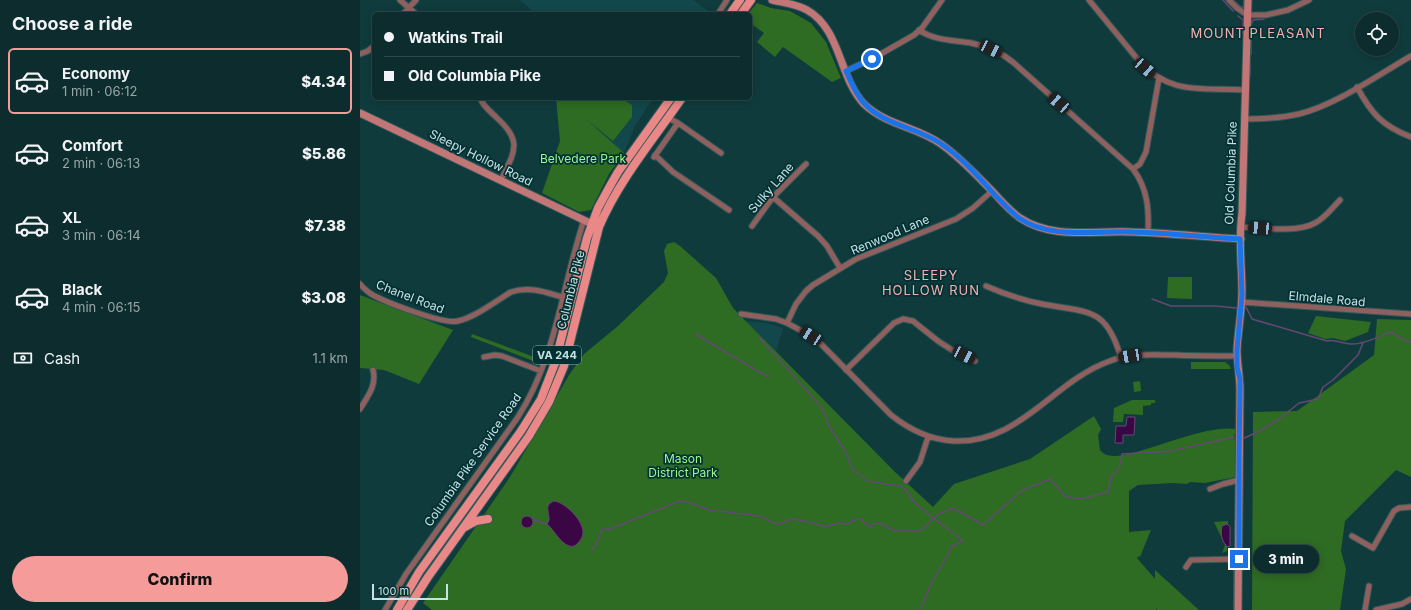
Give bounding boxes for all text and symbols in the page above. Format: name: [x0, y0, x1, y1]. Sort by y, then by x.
map controls: [1355, 12, 1399, 56]
button: locate: [1355, 12, 1399, 56]
text: Choose a ride: [12, 13, 133, 34]
district label: MOUNT PLEASANT: [1190, 25, 1326, 41]
text: Watkins Trail: [408, 28, 503, 47]
car: [978, 38, 1004, 60]
route start: [863, 50, 881, 68]
car: [1132, 56, 1158, 80]
icon: car: [14, 63, 50, 99]
text: Economy: [62, 64, 130, 83]
text: Old Columbia Pike: [408, 66, 541, 85]
text: $4.34: [301, 72, 346, 91]
text: 1 min · 06:12: [62, 83, 137, 99]
car: [1046, 91, 1072, 115]
street label: Old Columbia Pike: [1221, 121, 1240, 225]
street label: Sleepy Hollow Road: [427, 126, 535, 189]
icon: car: [14, 135, 50, 171]
text: Comfort: [62, 136, 123, 155]
text: $5.86: [302, 144, 346, 163]
park label: Belvedere Park: [540, 151, 626, 166]
text: 2 min · 06:13: [62, 155, 140, 171]
street label: Sulky Lane: [745, 159, 797, 216]
icon: car: [14, 207, 50, 243]
text: XL: [62, 208, 82, 227]
street label: Renwood Lane: [848, 211, 931, 258]
text: $7.38: [304, 216, 346, 235]
car: [1248, 221, 1272, 235]
text: 3 min · 06:14: [62, 227, 141, 243]
street label: Columbia Pike: [553, 249, 588, 331]
district label: SLEEPY HOLLOW RUN: [882, 267, 980, 298]
street label: Chanel Road: [374, 277, 446, 316]
icon: car: [14, 279, 50, 315]
text: Black: [62, 280, 102, 299]
text: $3.08: [301, 288, 346, 307]
street label: Elmdale Road: [1288, 288, 1366, 309]
text: 4 min · 06:15: [62, 299, 141, 315]
car: [798, 324, 824, 348]
car: [951, 344, 977, 366]
road number: VA 244: [533, 346, 581, 364]
icon: cash: [12, 347, 34, 369]
car: [1117, 348, 1143, 364]
text: Cash: [44, 349, 80, 368]
text: 1.1 km: [313, 350, 348, 366]
street label: Columbia Pike Service Road: [421, 390, 524, 529]
park label: Mason District Park: [648, 451, 718, 480]
callout: 3 min: [1253, 545, 1319, 573]
route end: [1230, 550, 1248, 568]
text: 3 min: [1268, 551, 1304, 567]
button: Confirm: [12, 556, 348, 602]
scale bar: [372, 582, 448, 601]
text: 100 m: [378, 584, 409, 598]

